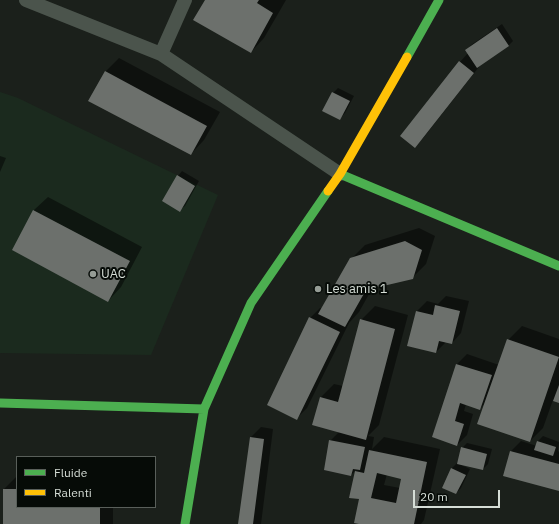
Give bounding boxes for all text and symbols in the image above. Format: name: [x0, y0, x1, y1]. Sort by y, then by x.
place label: UAC: [101, 266, 126, 282]
marker: UAC: [88, 269, 98, 279]
place label: Les amis 1: [326, 281, 388, 297]
marker: Les amis 1: [313, 284, 323, 294]
legend: [16, 456, 156, 508]
text: Fluide: [54, 465, 87, 480]
scale bar: [415, 482, 502, 508]
text: Ralenti: [54, 485, 92, 500]
text: 20 m: [420, 489, 448, 504]

